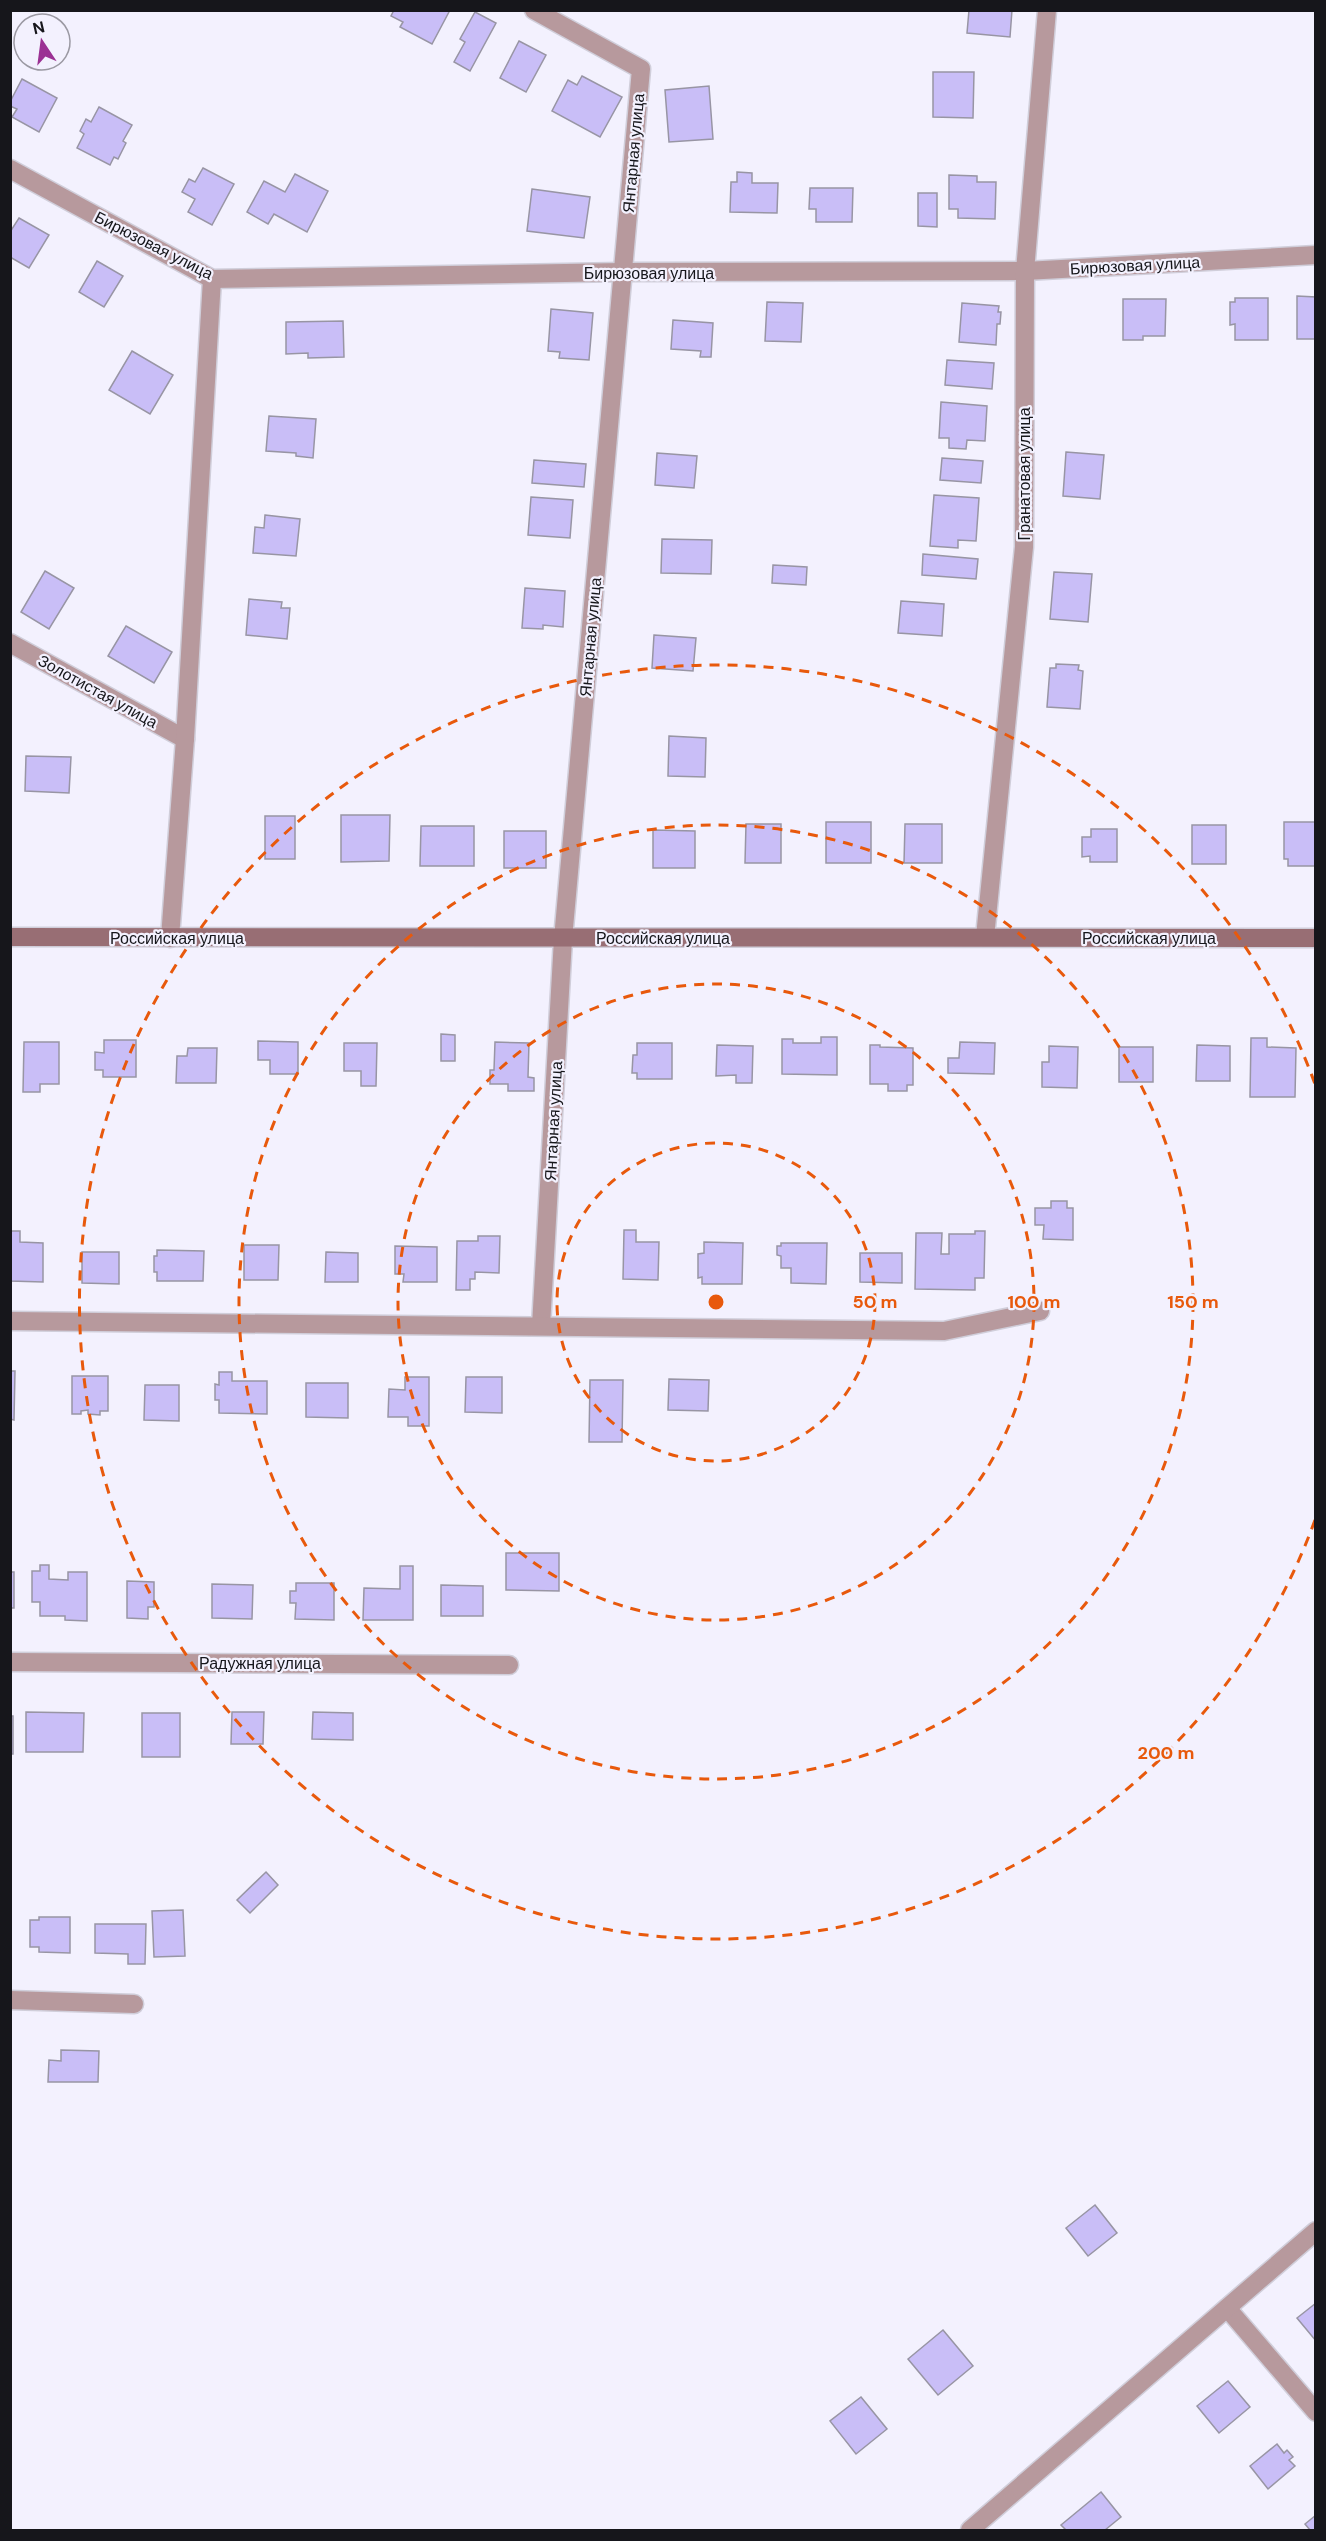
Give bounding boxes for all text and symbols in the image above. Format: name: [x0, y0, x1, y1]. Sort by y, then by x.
north arrow: [12, 12, 72, 72]
text: N: [31, 16, 47, 39]
street label: Янтарная улица: [618, 92, 649, 214]
street label: Бирюзовая улица: [91, 206, 217, 284]
street label: Бирюзовая улица: [1069, 252, 1201, 279]
street label: Бирюзовая улица: [584, 263, 714, 284]
street label: Гранатовая улица: [1014, 407, 1035, 541]
street label: Янтарная улица: [575, 576, 606, 698]
street label: Золотистая улица: [34, 650, 161, 733]
street label: Российская улица: [110, 928, 244, 949]
street label: Российская улица: [596, 928, 730, 949]
street label: Российская улица: [1082, 928, 1216, 949]
street label: Янтарная улица: [540, 1060, 567, 1181]
text: 50 m: [852, 1290, 898, 1314]
text: 100 m: [1007, 1290, 1061, 1314]
text: 150 m: [1167, 1290, 1219, 1314]
centre of rings: [706, 1292, 726, 1312]
street label: Радужная улица: [199, 1653, 321, 1674]
text: 200 m: [1138, 1741, 1194, 1765]

